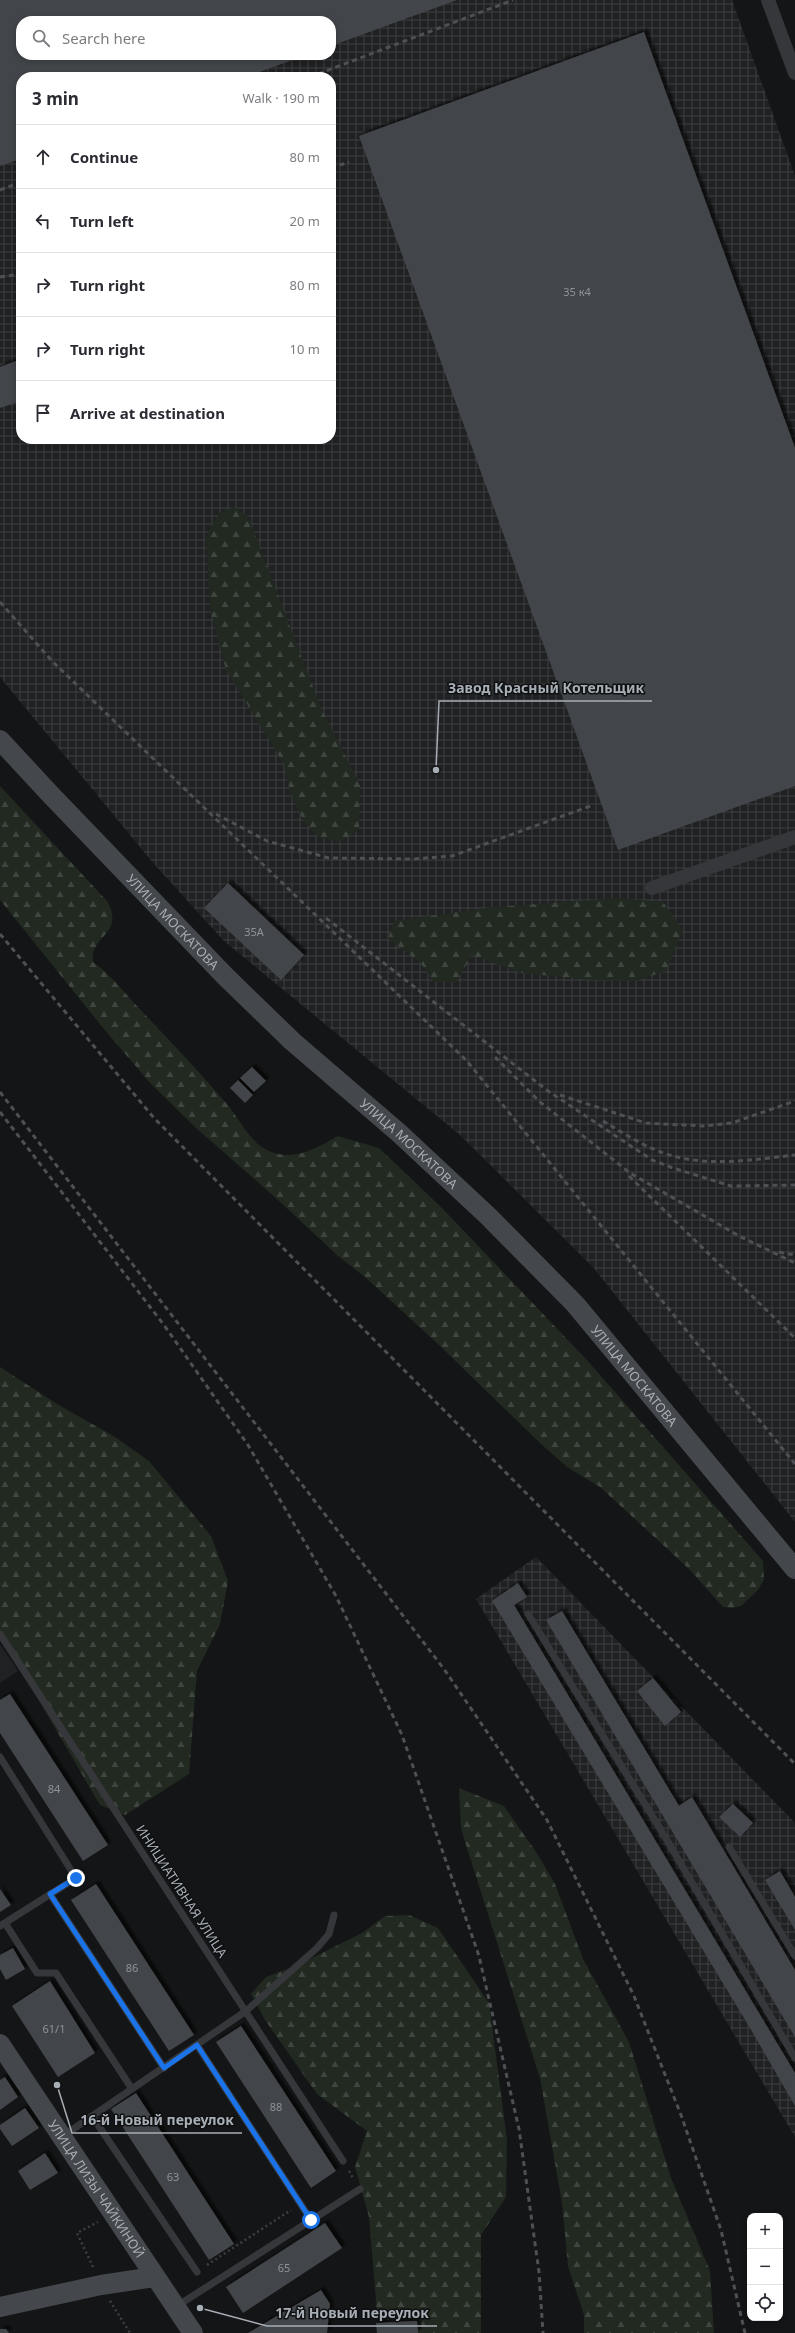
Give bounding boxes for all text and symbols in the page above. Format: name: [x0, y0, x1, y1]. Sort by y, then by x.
search box: [16, 16, 336, 60]
icon: search: [30, 27, 52, 49]
text: Search here: [62, 28, 145, 48]
text: 3 min: [32, 87, 79, 110]
text: Walk · 190 m: [242, 89, 320, 107]
icon: ahead: [32, 146, 54, 168]
text: Continue: [70, 147, 138, 167]
text: 80 m: [290, 148, 320, 166]
icon: left: [32, 210, 54, 232]
text: Turn left: [70, 211, 134, 231]
text: 20 m: [290, 212, 320, 230]
icon: right: [32, 274, 54, 296]
text: Turn right: [70, 275, 145, 295]
text: 80 m: [290, 276, 320, 294]
house number: 35 к4: [563, 284, 591, 299]
icon: right: [32, 338, 54, 360]
text: Turn right: [70, 339, 145, 359]
text: 10 m: [290, 340, 320, 358]
icon: arrive: [32, 402, 54, 424]
text: Arrive at destination: [70, 403, 225, 423]
callout: Завод Красный Котельщик: [439, 675, 652, 701]
text: Завод Красный Котельщик: [448, 678, 644, 697]
street label: УЛИЦА МОСКАТОВА: [123, 870, 224, 974]
house number: 35А: [244, 924, 265, 939]
street label: УЛИЦА МОСКАТОВА: [356, 1094, 462, 1193]
street label: УЛИЦА МОСКАТОВА: [587, 1321, 682, 1430]
house number: 84: [48, 1781, 61, 1796]
street label: ИНИЦИАТИВНАЯ УЛИЦА: [132, 1821, 232, 1961]
route end: [67, 1869, 85, 1887]
house number: 86: [126, 1960, 138, 1975]
house number: 61/1: [43, 2021, 65, 2036]
house number: 88: [270, 2099, 282, 2114]
callout: 16-й Новый переулок: [72, 2107, 242, 2133]
text: 16-й Новый переулок: [80, 2110, 234, 2129]
street label: УЛИЦА ЛИЗЫ ЧАЙКИНОЙ: [44, 2116, 149, 2261]
house number: 63: [167, 2169, 179, 2184]
route start: [302, 2211, 320, 2229]
map controls: [747, 2213, 783, 2321]
button: +: [747, 2213, 783, 2249]
button: −: [747, 2249, 783, 2285]
house number: 65: [278, 2260, 290, 2275]
button: locate: [747, 2285, 783, 2321]
callout: 17-й Новый переулок: [267, 2300, 437, 2326]
text: 17-й Новый переулок: [275, 2303, 429, 2322]

